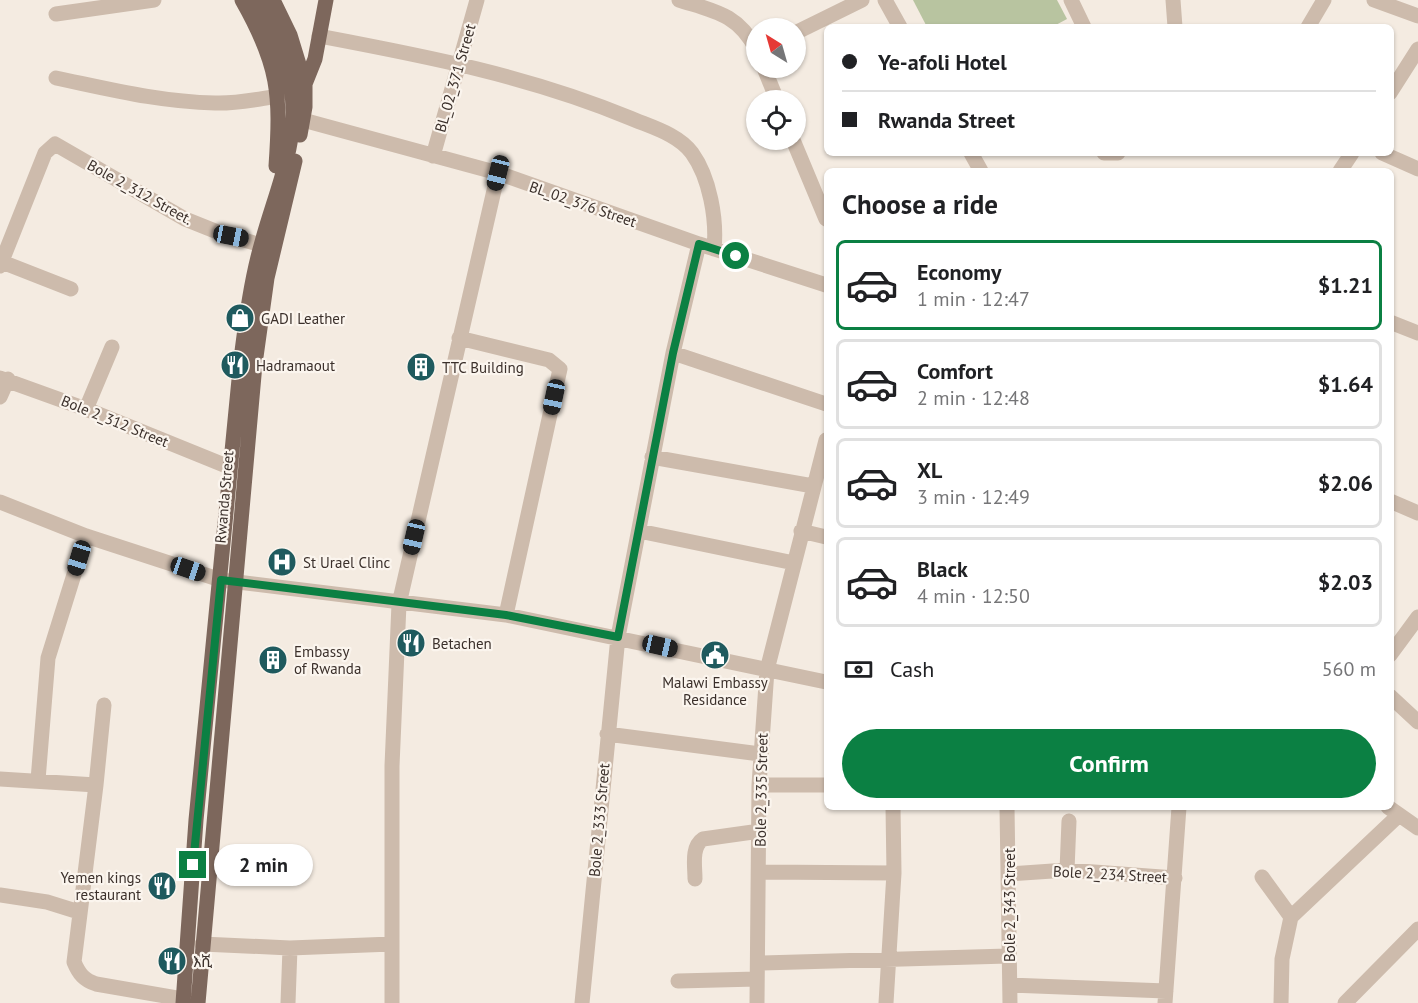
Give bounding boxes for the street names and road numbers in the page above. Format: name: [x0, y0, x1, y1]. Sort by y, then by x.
street label: BL_02_371 Street: [430, 22, 480, 134]
street label: Bole 2_312 Street.: [84, 155, 196, 229]
street label: BL_02_376 Street: [527, 177, 639, 231]
street label: Bole 2_312 Street: [59, 391, 171, 451]
street label: Rwanda Street: [210, 450, 238, 544]
street label: Bole 2_335 Street: [751, 733, 771, 847]
street label: Bole 2_333 Street: [585, 762, 613, 878]
street label: Bole 2_343 Street: [1000, 848, 1019, 962]
street label: Bole 2_234 Street: [1053, 862, 1167, 886]

